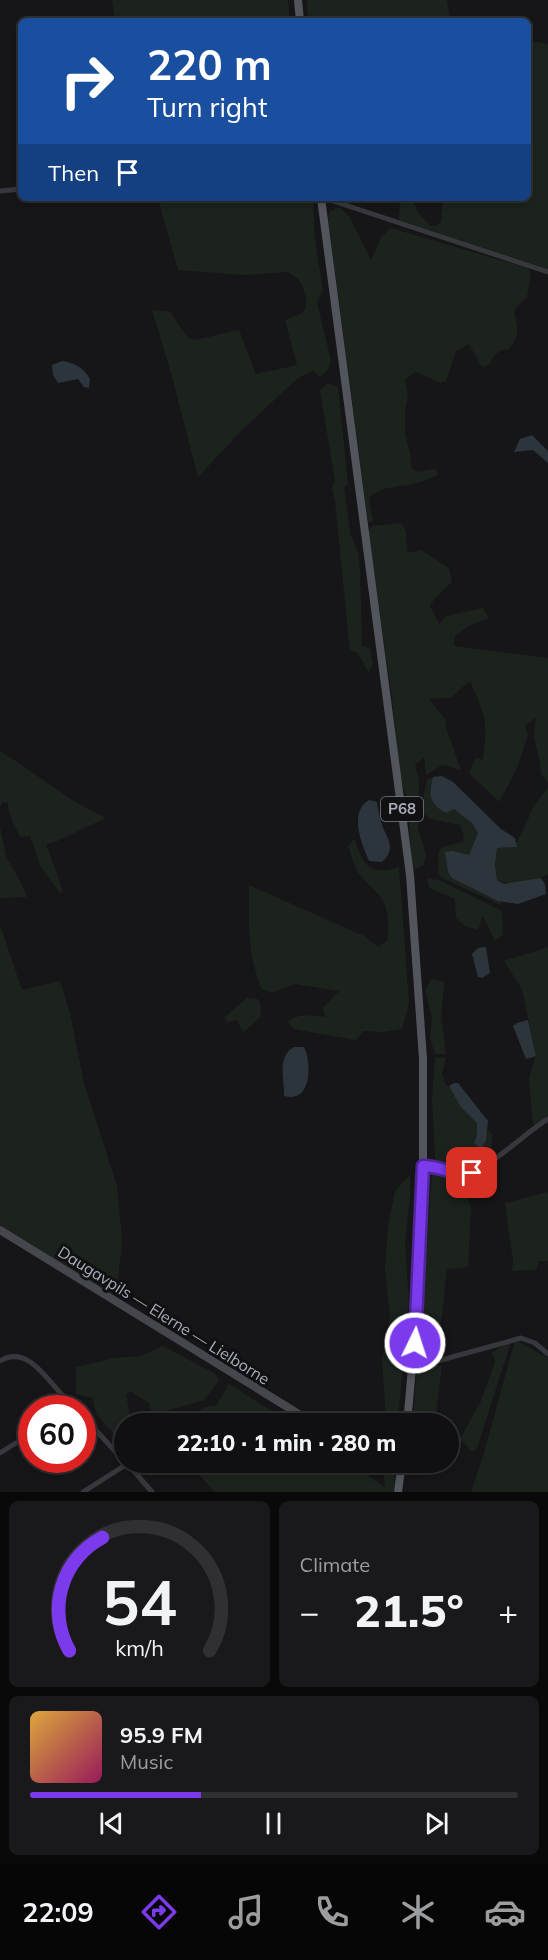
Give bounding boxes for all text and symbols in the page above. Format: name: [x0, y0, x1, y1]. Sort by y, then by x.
text: 220 m: [147, 38, 272, 91]
icon: right: [48, 42, 126, 120]
text: Turn right: [147, 90, 267, 124]
icon: arrive: [111, 156, 144, 189]
text: Then: [48, 159, 99, 187]
road number: P68: [381, 797, 423, 821]
pin: [446, 1147, 497, 1198]
icon: arrive: [455, 1156, 488, 1189]
street label: Daugavpils — Elerne — Lielborne: [54, 1241, 274, 1389]
position arrow: [383, 1311, 447, 1375]
speed limit sign: 60: [18, 1395, 96, 1473]
text: 22:10 · 1 min · 280 m: [177, 1429, 396, 1457]
text: Climate: [300, 1552, 370, 1577]
text: 54: [102, 1562, 177, 1641]
text: 21.5°: [354, 1582, 464, 1638]
text: −: [300, 1591, 319, 1632]
text: +: [498, 1591, 518, 1632]
text: km/h: [115, 1634, 163, 1661]
text: 95.9 FM: [120, 1721, 203, 1749]
text: Music: [120, 1749, 173, 1774]
icon: previous: [95, 1807, 128, 1840]
icon: pause: [257, 1807, 290, 1840]
icon: next: [420, 1807, 453, 1840]
icon: directions: [138, 1891, 180, 1933]
icon: music: [225, 1891, 267, 1933]
icon: phone: [311, 1891, 353, 1933]
icon: climate: [397, 1891, 439, 1933]
icon: car: [484, 1891, 526, 1933]
text: 22:09: [22, 1895, 94, 1929]

